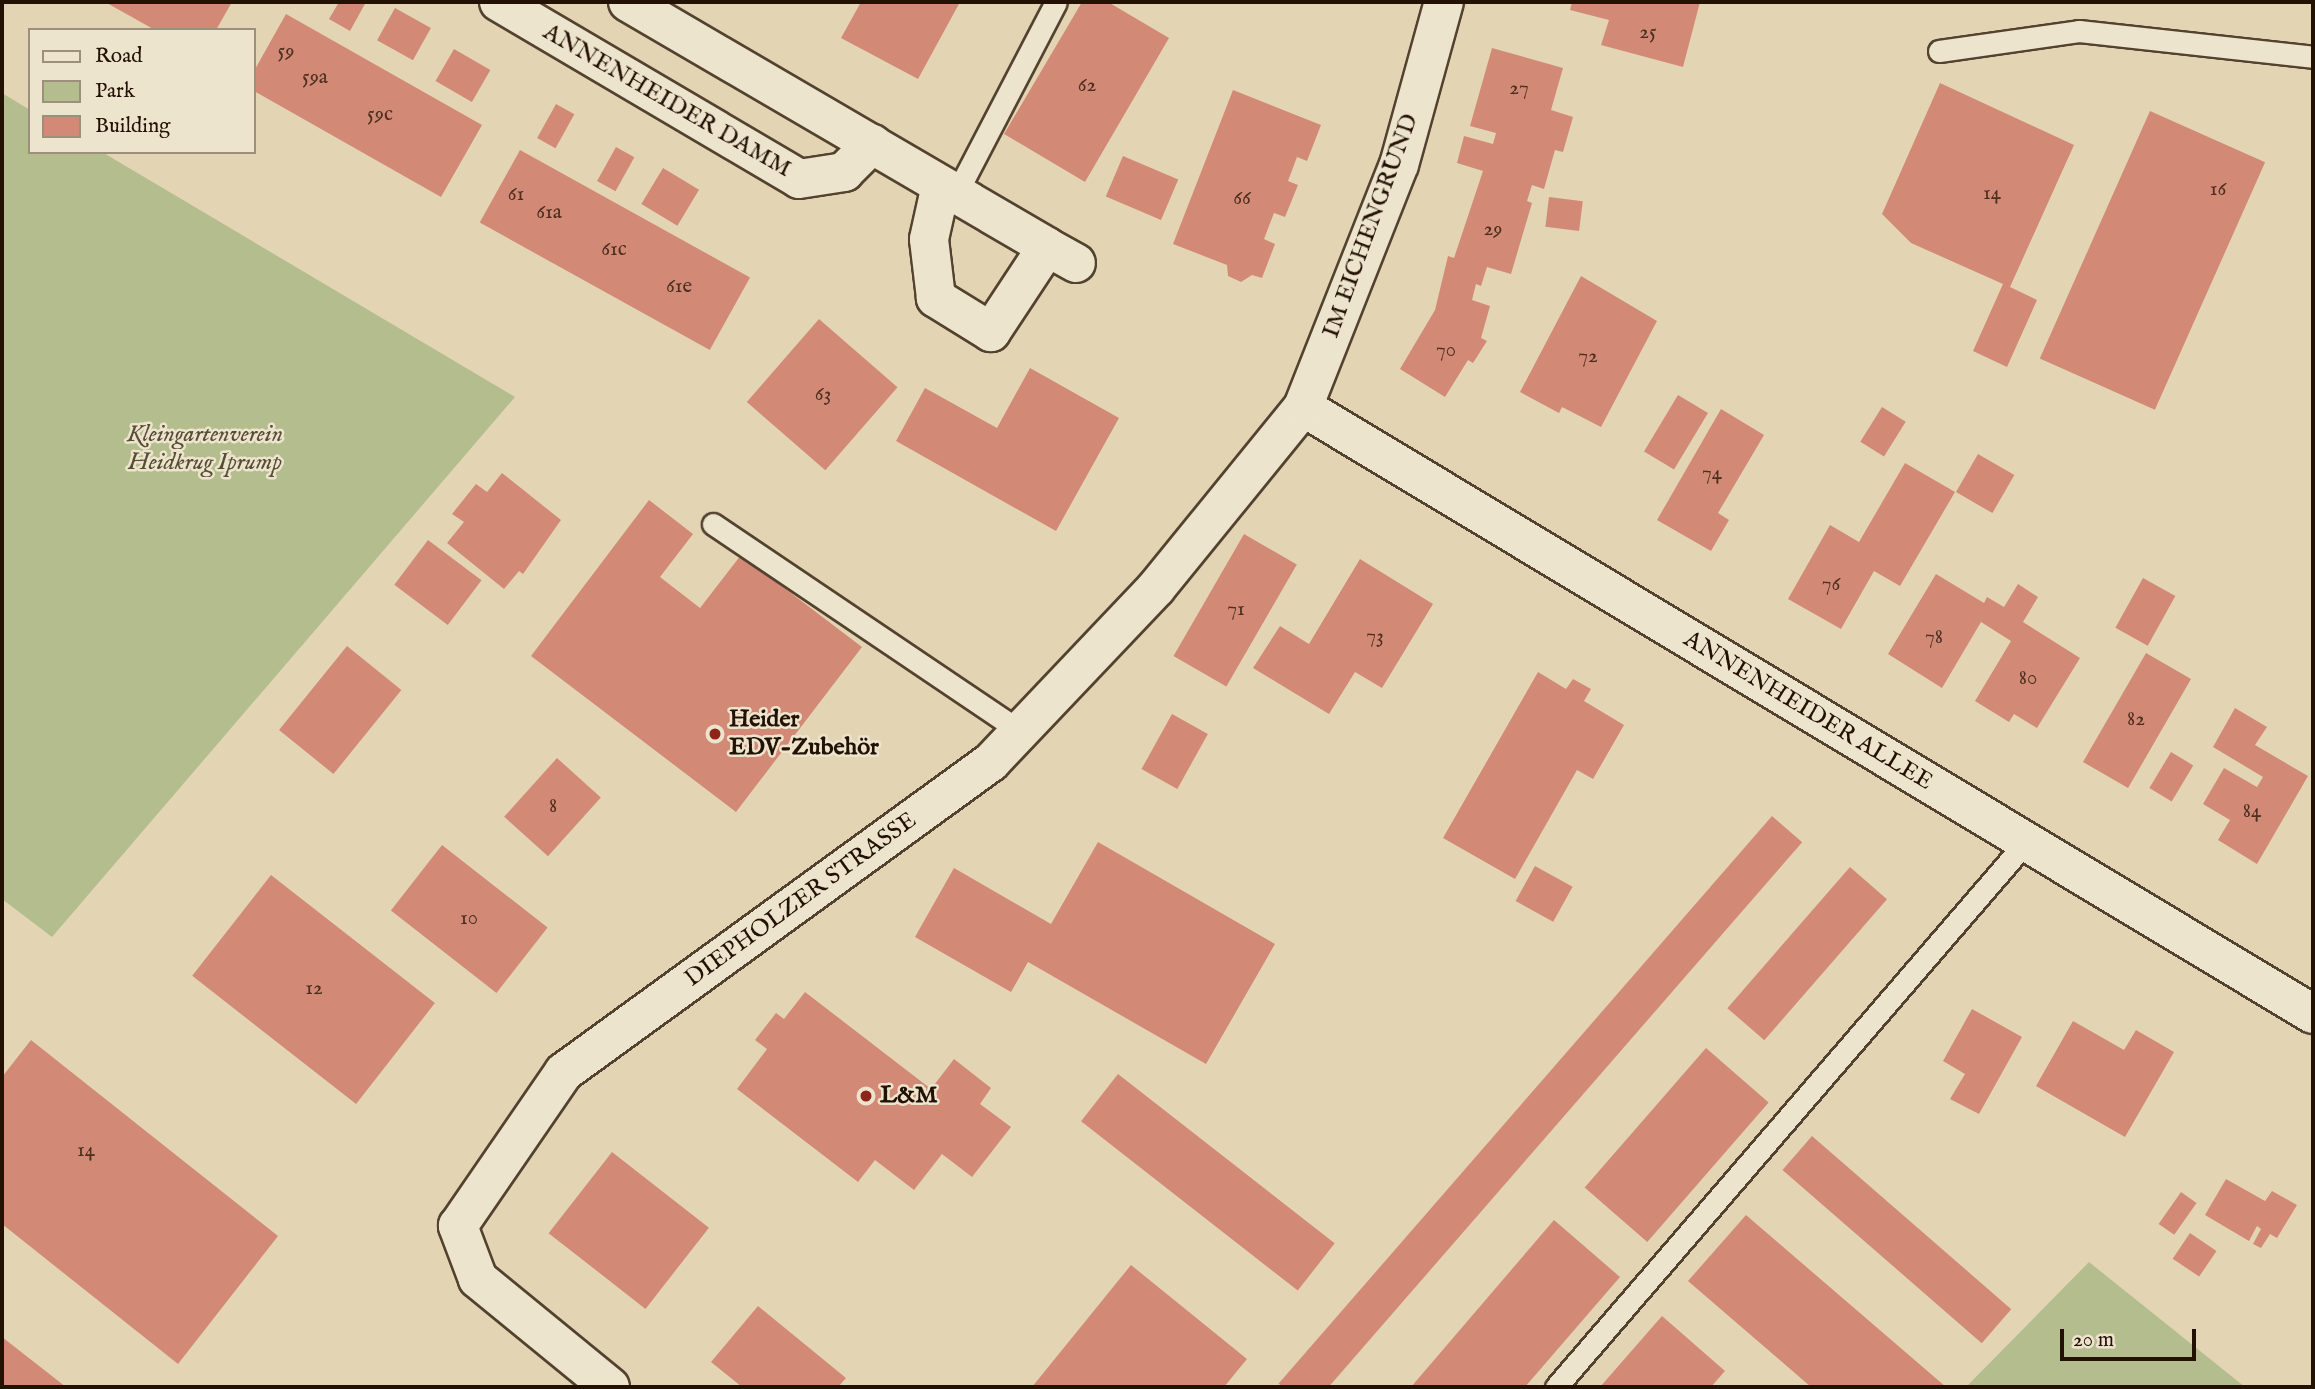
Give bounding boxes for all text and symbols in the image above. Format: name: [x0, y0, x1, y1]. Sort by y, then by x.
street label: ANNENHEIDER DAMM: [538, 18, 796, 184]
house number: 25: [1639, 20, 1657, 46]
legend: [28, 28, 256, 154]
house number: 59: [278, 39, 294, 65]
text: Road: [95, 43, 142, 70]
house number: 59a: [302, 65, 328, 91]
house number: 62: [1078, 73, 1096, 99]
house number: 27: [1509, 76, 1529, 102]
text: Park: [95, 78, 135, 105]
house number: 59c: [367, 102, 393, 128]
street label: IM EICHENGRUND: [1317, 110, 1425, 342]
text: Building: [95, 113, 170, 140]
house number: 16: [2210, 177, 2226, 203]
house number: 14: [1983, 181, 2001, 207]
house number: 61: [508, 182, 524, 208]
house number: 66: [1233, 186, 1251, 212]
house number: 61a: [536, 200, 562, 226]
house number: 29: [1483, 217, 1503, 243]
house number: 61c: [601, 237, 627, 263]
house number: 61e: [666, 274, 692, 300]
house number: 70: [1436, 338, 1456, 364]
house number: 72: [1578, 344, 1598, 370]
house number: 63: [815, 382, 831, 408]
park label: Kleingartenverein Heidkrug Iprump: [127, 421, 283, 477]
house number: 74: [1702, 461, 1722, 487]
house number: 76: [1822, 572, 1840, 598]
house number: 71: [1227, 597, 1245, 623]
house number: 73: [1366, 624, 1384, 650]
street label: ANNENHEIDER ALLEE: [1678, 625, 1938, 797]
house number: 78: [1925, 625, 1943, 651]
house number: 80: [2019, 666, 2037, 692]
place label: Heider EDV-Zubehör: [729, 706, 879, 762]
house number: 82: [2127, 707, 2145, 733]
marker: Heider EDV-Zubehör: [707, 726, 723, 742]
house number: 8: [549, 794, 557, 820]
house number: 84: [2243, 799, 2261, 825]
street label: DIEPHOLZER STRASSE: [680, 806, 922, 994]
house number: 10: [460, 906, 478, 932]
house number: 12: [305, 976, 323, 1002]
place label: L&M: [880, 1082, 938, 1110]
marker: L&M: [858, 1088, 874, 1104]
house number: 14: [77, 1138, 95, 1164]
scale bar: [2063, 1316, 2200, 1360]
text: 20 m: [2073, 1327, 2114, 1354]

